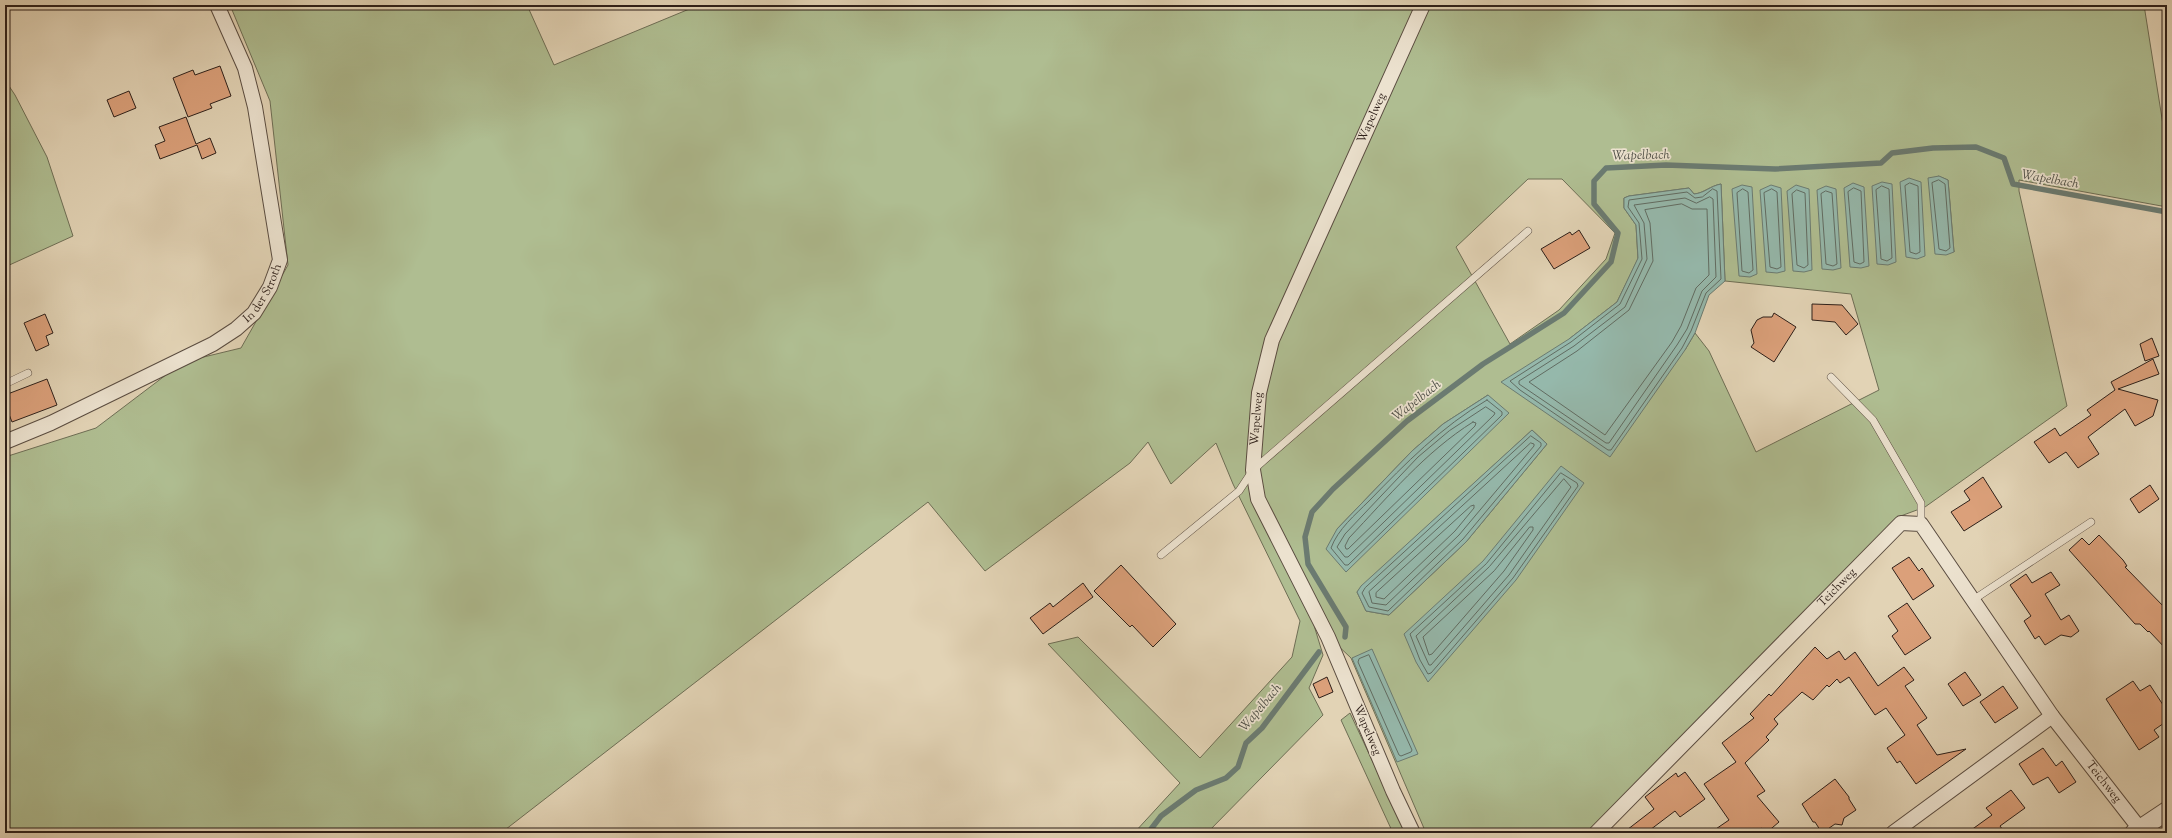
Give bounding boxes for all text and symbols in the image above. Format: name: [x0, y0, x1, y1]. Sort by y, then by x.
street label: Wapelweg: [1353, 90, 1391, 146]
water label: Wapelbach: [1612, 146, 1671, 166]
water label: Wapelbach: [2020, 166, 2081, 194]
street label: In der Stroth: [239, 261, 287, 328]
water label: Wapelbach: [1389, 376, 1446, 426]
street label: Wapelweg: [1246, 391, 1268, 446]
street label: Teichweg: [1814, 564, 1861, 611]
water label: Wapelbach: [1236, 680, 1287, 736]
street label: Wapelweg: [1348, 702, 1386, 758]
street label: Teichweg: [2081, 757, 2126, 807]

